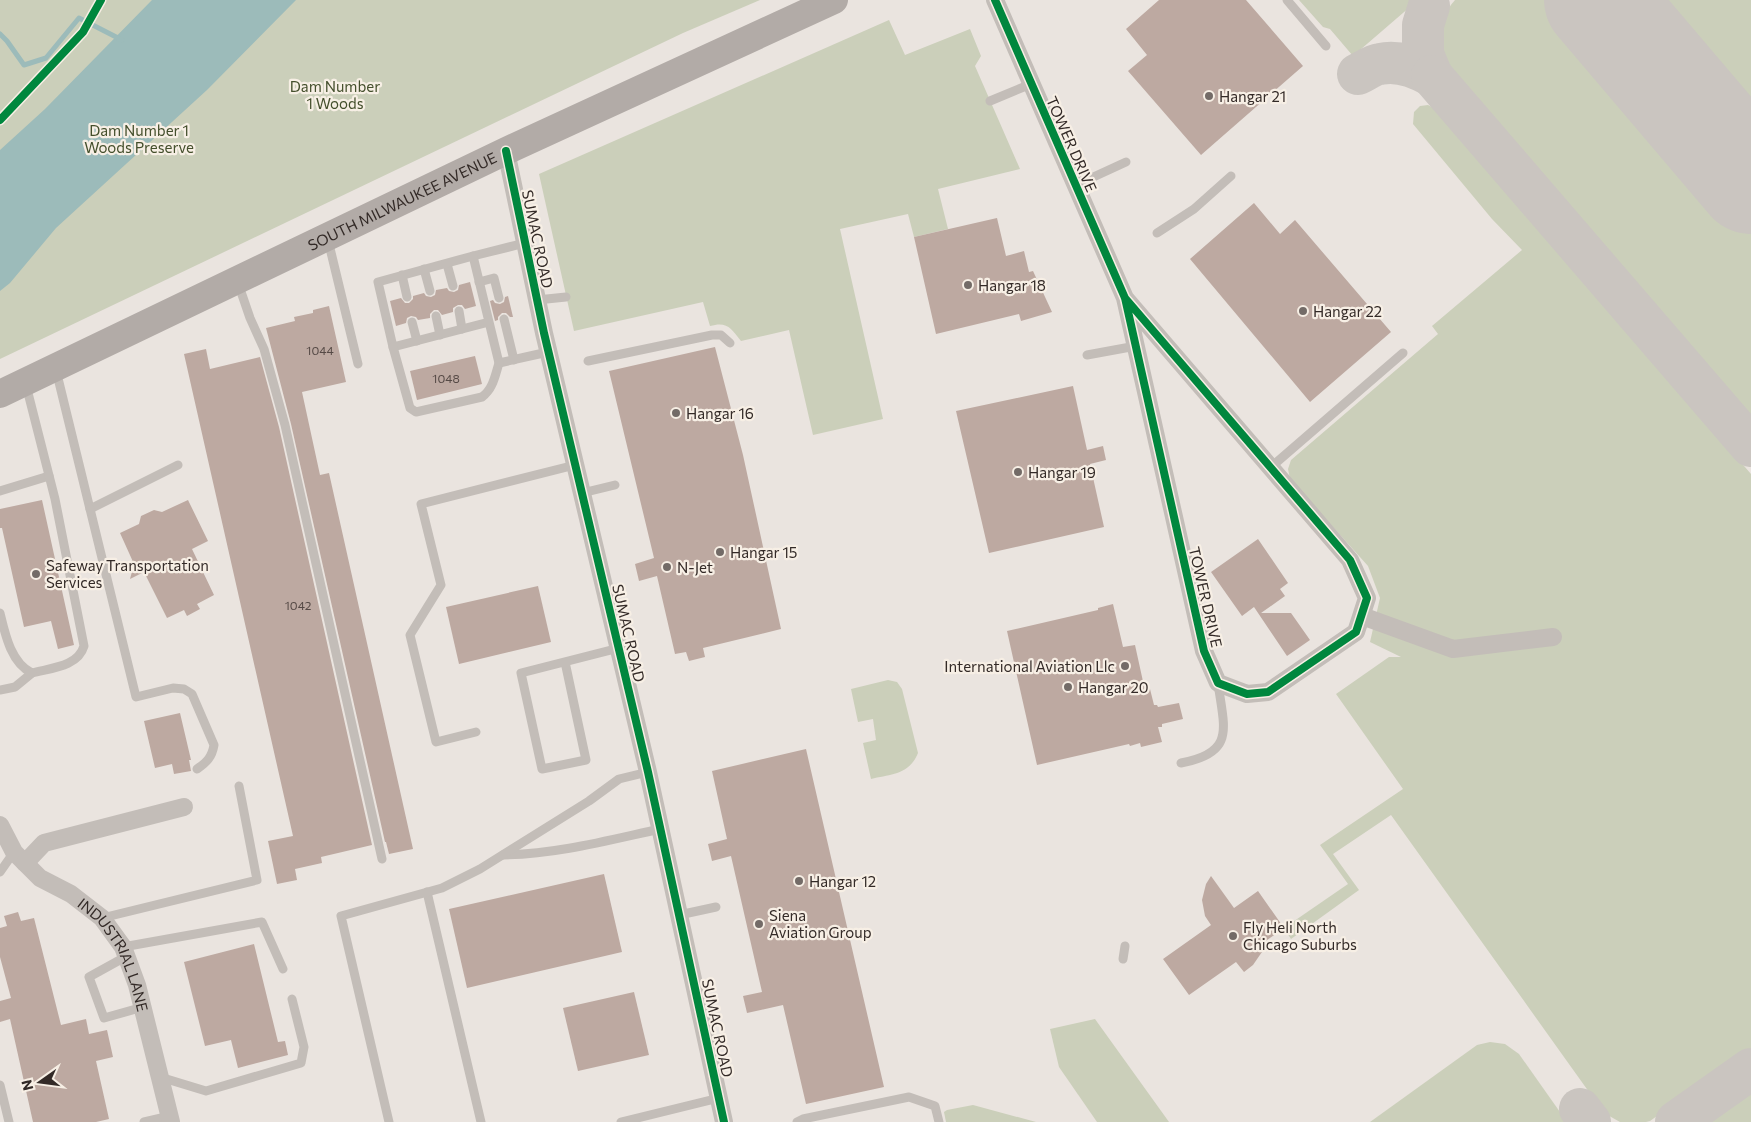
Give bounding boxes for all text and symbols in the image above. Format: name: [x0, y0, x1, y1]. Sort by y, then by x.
park label: Dam Number 1 Woods: [290, 77, 380, 112]
place label: Hangar 21: [1219, 87, 1286, 105]
marker: Hangar 21: [1203, 90, 1215, 102]
street label: TOWER DRIVE: [1043, 93, 1101, 195]
park label: Dam Number 1 Woods Preserve: [84, 121, 194, 156]
street label: SOUTH MILWAUKEE AVENUE: [305, 148, 499, 254]
street label: SUMAC ROAD: [519, 188, 557, 290]
place label: Hangar 18: [978, 276, 1046, 294]
marker: Hangar 18: [962, 279, 974, 291]
place label: Hangar 22: [1313, 302, 1382, 320]
marker: Hangar 22: [1297, 305, 1309, 317]
house number: 1044: [306, 343, 334, 357]
house number: 1048: [432, 371, 460, 385]
place label: Hangar 16: [686, 404, 754, 422]
marker: Hangar 16: [670, 407, 682, 419]
place label: Hangar 19: [1028, 463, 1096, 481]
marker: Hangar 19: [1012, 466, 1024, 478]
place label: Hangar 15: [730, 543, 797, 561]
street label: TOWER DRIVE: [1186, 545, 1226, 649]
marker: Hangar 15: [714, 546, 726, 558]
place label: Safeway Transportation Services: [46, 556, 209, 591]
place label: N-Jet: [677, 558, 713, 576]
marker: N-Jet: [661, 561, 673, 573]
marker: Safeway Transportation Services: [30, 568, 42, 580]
street label: SUMAC ROAD: [609, 582, 649, 684]
house number: 1042: [285, 598, 312, 612]
place label: International Aviation Llc: [944, 657, 1115, 675]
marker: International Aviation Llc: [1119, 660, 1131, 672]
place label: Hangar 20: [1078, 678, 1148, 696]
marker: Hangar 20: [1062, 681, 1074, 693]
place label: Hangar 12: [809, 872, 876, 890]
marker: Hangar 12: [793, 875, 805, 887]
street label: INDUSTRIAL LANE: [75, 894, 152, 1013]
place label: Siena Aviation Group: [769, 906, 872, 941]
marker: Siena Aviation Group: [753, 918, 765, 930]
place label: Fly Heli North Chicago Suburbs: [1243, 918, 1357, 953]
marker: Fly Heli North Chicago Suburbs: [1227, 930, 1239, 942]
street label: SUMAC ROAD: [699, 977, 737, 1079]
north arrow: [15, 1057, 65, 1107]
text: N: [17, 1078, 36, 1092]

